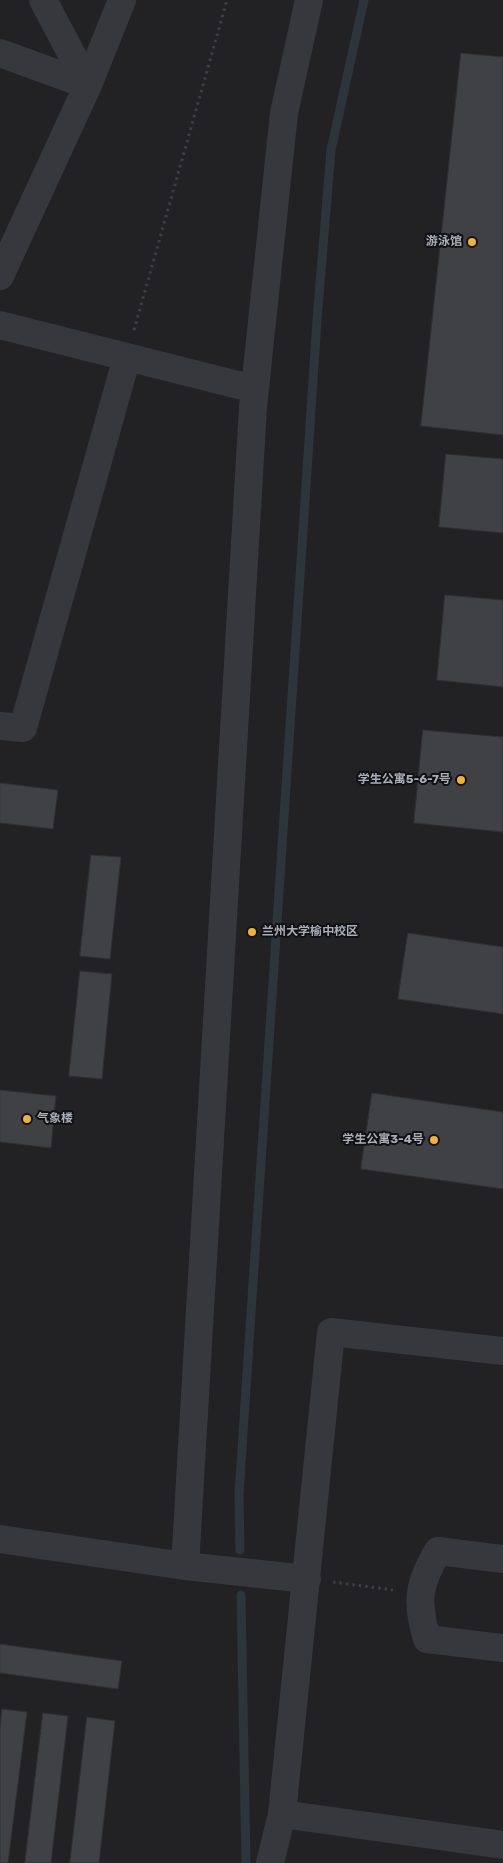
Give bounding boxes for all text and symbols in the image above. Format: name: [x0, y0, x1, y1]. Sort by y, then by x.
place label: 游泳馆: [426, 235, 462, 249]
marker: 游泳馆: [466, 236, 478, 248]
place label: 学生公寓5-6-7号: [358, 773, 451, 787]
marker: 学生公寓5-6-7号: [455, 774, 467, 786]
place label: 兰州大学榆中校区: [262, 925, 358, 939]
marker: 兰州大学榆中校区: [246, 926, 258, 938]
place label: 气象楼: [37, 1112, 73, 1126]
marker: 气象楼: [21, 1113, 33, 1125]
place label: 学生公寓3-4号: [342, 1133, 424, 1147]
marker: 学生公寓3-4号: [428, 1134, 440, 1146]

